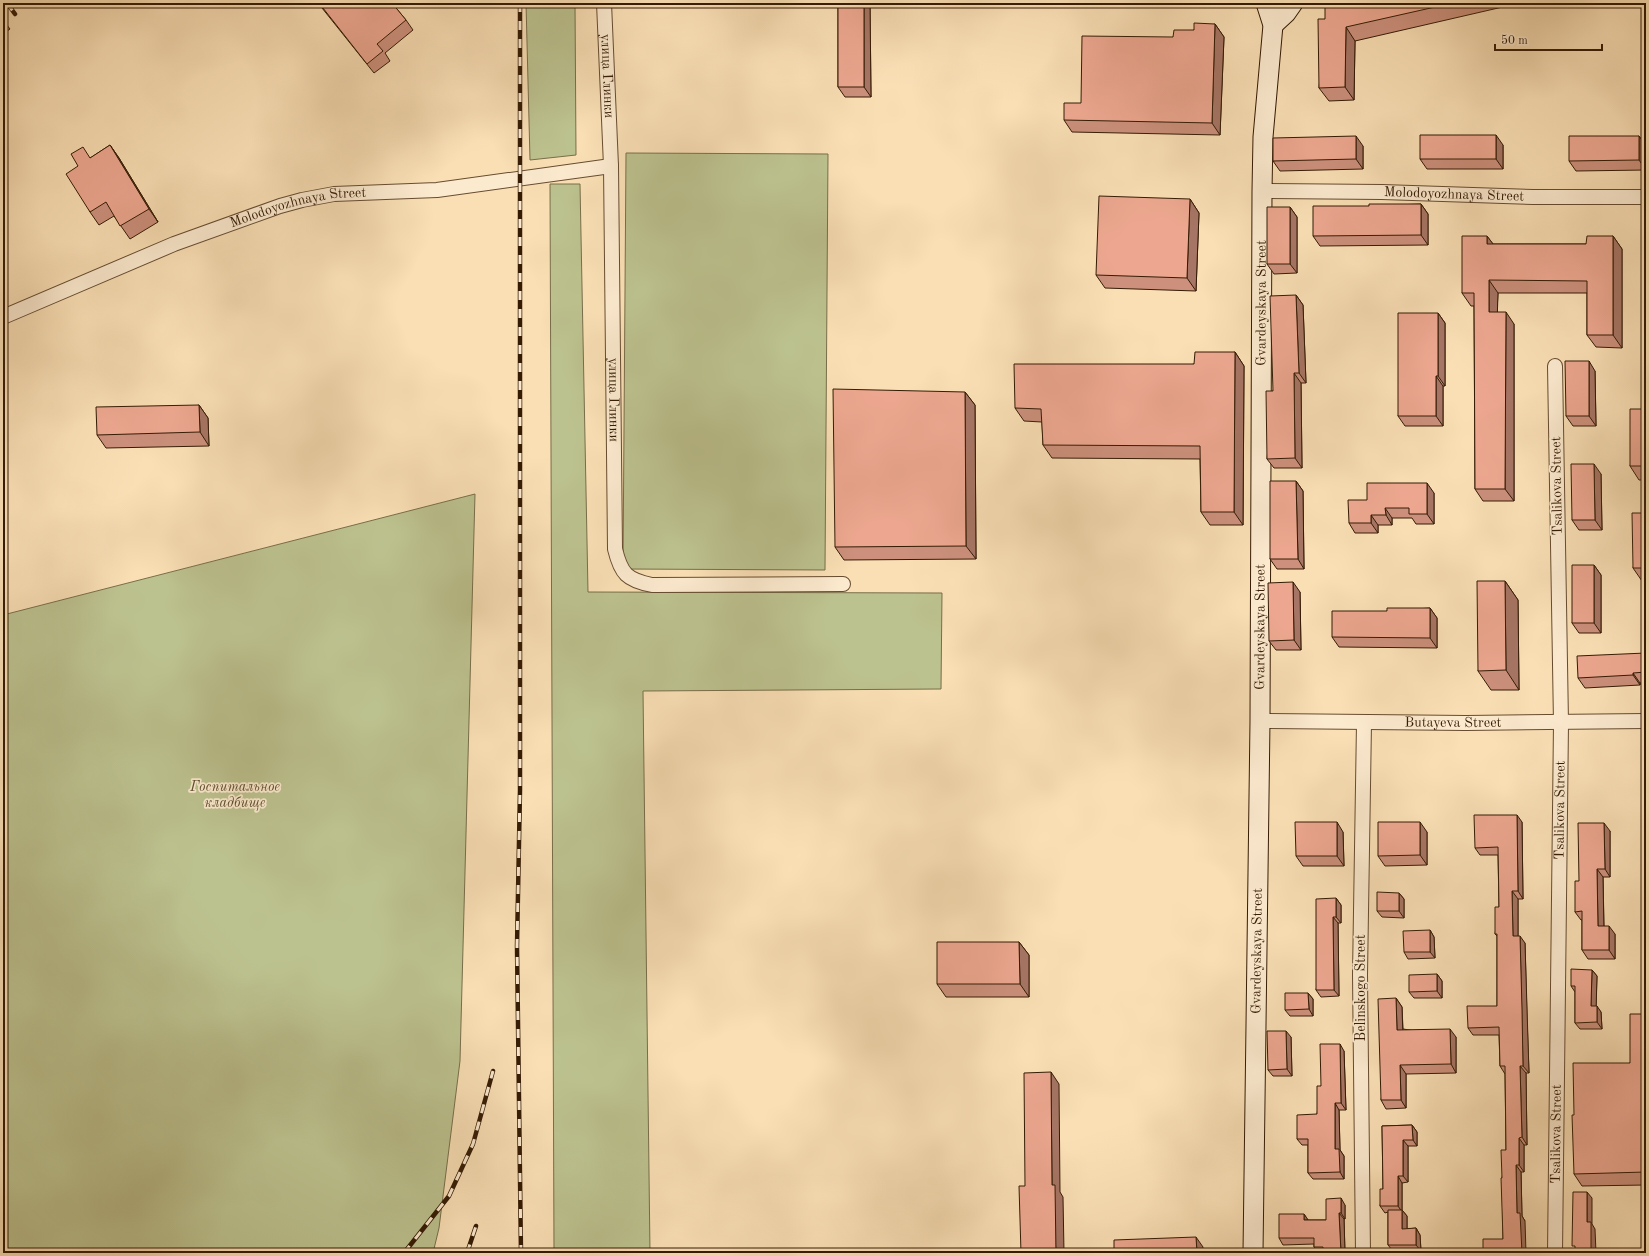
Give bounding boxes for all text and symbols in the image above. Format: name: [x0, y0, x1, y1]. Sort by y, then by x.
scale bar: [1495, 26, 1602, 52]
street label: улица Глинки: [598, 33, 616, 118]
text: 50 m: [1501, 34, 1528, 47]
street label: Molodoyozhnaya Street: [1384, 185, 1524, 204]
street label: Molodoyozhnaya Street: [228, 186, 367, 230]
street label: Gvardeyskaya Street: [1254, 240, 1269, 366]
street label: улица Глинки: [606, 358, 621, 442]
street label: Tsalikova Street: [1549, 436, 1565, 536]
street label: Gvardeyskaya Street: [1253, 564, 1268, 690]
street label: Butayeva Street: [1404, 715, 1502, 730]
street label: Tsalikova Street: [1552, 760, 1568, 860]
park label: Госпитальное кладбище: [189, 780, 280, 811]
street label: Gvardeyskaya Street: [1249, 888, 1265, 1014]
street label: Belinskogo Street: [1354, 934, 1368, 1042]
street label: Tsalikova Street: [1549, 1084, 1564, 1184]

